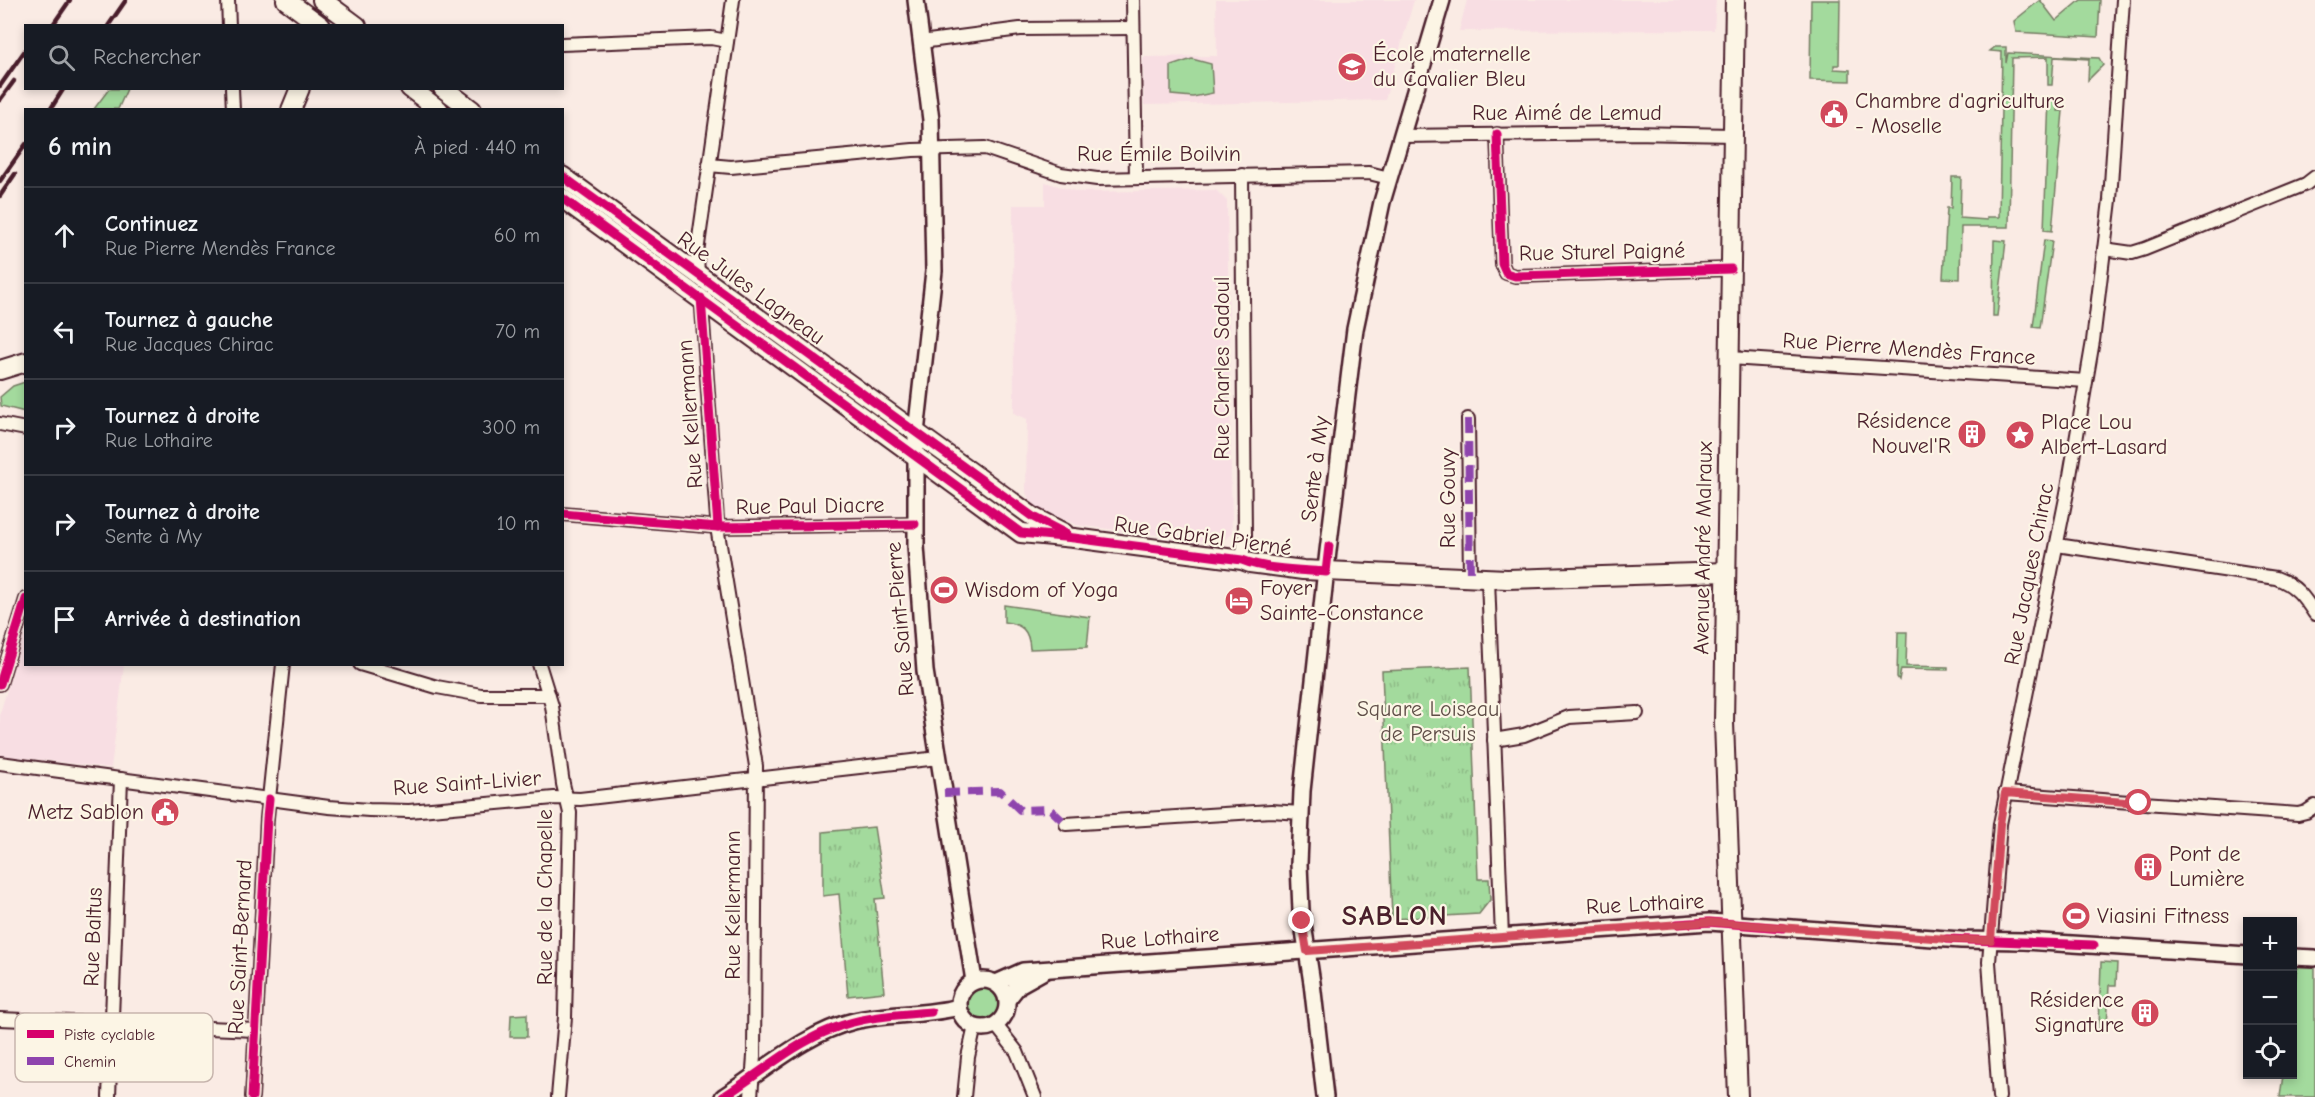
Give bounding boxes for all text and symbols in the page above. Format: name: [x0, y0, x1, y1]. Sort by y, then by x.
search box: [24, 24, 564, 90]
icon: search: [45, 41, 78, 74]
place label: École maternelle du Cavalier Bleu: [1373, 41, 1531, 92]
text: Rechercher: [93, 44, 201, 70]
school or university icon: École maternelle du Cavalier Bleu: [1336, 51, 1368, 83]
place label: Chambre d'agriculture - Moselle: [1855, 88, 2065, 139]
public building icon: Chambre d'agriculture - Moselle: [1818, 98, 1850, 130]
street label: Rue Aimé de Lemud: [1472, 100, 1662, 126]
text: 6 min: [48, 132, 112, 162]
text: À pied · 440 m: [414, 136, 540, 159]
street label: Rue Émile Boilvin: [1077, 141, 1241, 167]
text: Continuez: [105, 211, 198, 237]
icon: ahead: [48, 219, 81, 252]
text: 60 m: [494, 224, 540, 247]
street label: Rue Jules Lagneau: [672, 226, 830, 350]
text: Rue Pierre Mendès France: [105, 237, 335, 260]
street label: Rue Sturel Paigné: [1519, 238, 1685, 266]
street label: Rue Charles Sadoul: [1209, 276, 1235, 460]
text: Tournez à gauche: [105, 307, 273, 333]
icon: left: [48, 315, 81, 348]
text: 70 m: [495, 320, 540, 343]
street label: Rue Pierre Mendès France: [1782, 327, 2036, 371]
text: Rue Jacques Chirac: [105, 333, 274, 356]
street label: Rue Kellermann: [672, 339, 708, 489]
text: Tournez à droite: [105, 403, 260, 429]
place label: Résidence Nouvel'R: [1857, 408, 1951, 459]
place label: Place Lou Albert-Lasard: [2041, 409, 2167, 460]
icon: right: [48, 411, 81, 444]
street label: Sente à My: [1296, 414, 1334, 523]
text: 300 m: [482, 416, 540, 439]
building icon: Résidence Nouvel'R: [1956, 418, 1988, 450]
place icon: Place Lou Albert-Lasard: [2004, 419, 2036, 451]
text: Rue Lothaire: [105, 429, 213, 452]
street label: Avenue André Malraux: [1688, 441, 1718, 655]
street label: Rue Gouvy: [1435, 448, 1461, 548]
street label: Rue Jacques Chirac: [1999, 480, 2060, 667]
street label: Rue Paul Diacre: [735, 492, 885, 520]
text: Tournez à droite: [105, 499, 260, 525]
icon: right: [48, 507, 81, 540]
street label: Rue Gabriel Pierné: [1113, 511, 1293, 561]
text: 10 m: [497, 512, 540, 535]
text: Sente à My: [105, 525, 202, 548]
street label: Rue Saint-Pierre: [880, 541, 920, 697]
sports icon: Wisdom of Yoga: [928, 574, 960, 606]
place label: Foyer Sainte-Constance: [1260, 575, 1423, 626]
place label: Wisdom of Yoga: [965, 577, 1118, 603]
hotel icon: Foyer Sainte-Constance: [1223, 585, 1255, 617]
icon: arrive: [48, 603, 81, 636]
text: Arrivée à destination: [105, 606, 301, 632]
park label: Square Loiseau de Persuis: [1357, 696, 1499, 747]
street label: Rue Saint-Livier: [392, 765, 542, 801]
route start: [2125, 789, 2151, 815]
public building icon: Metz Sablon: [149, 796, 181, 828]
place label: Metz Sablon: [27, 799, 144, 825]
street label: Rue de la Chapelle: [532, 809, 558, 985]
street label: Rue Kellermann: [720, 830, 746, 980]
place label: Pont de Lumière: [2169, 841, 2245, 892]
building icon: Pont de Lumière: [2132, 851, 2164, 883]
street label: Rue Saint-Bernard: [222, 859, 258, 1035]
street label: Rue Baltus: [78, 887, 108, 987]
street label: Rue Lothaire: [1585, 888, 1705, 920]
district label: SABLON: [1342, 900, 1448, 932]
sports icon: Viasini Fitness: [2060, 900, 2092, 932]
place label: Viasini Fitness: [2097, 903, 2229, 929]
route end: [1288, 907, 1314, 933]
map controls: [2243, 917, 2297, 1079]
button: +: [2243, 917, 2297, 971]
street label: Rue Lothaire: [1100, 921, 1220, 955]
button: −: [2243, 971, 2297, 1025]
place label: Résidence Signature: [2030, 987, 2124, 1038]
building icon: Résidence Signature: [2129, 997, 2161, 1029]
legend: [15, 1013, 213, 1082]
button: locate: [2243, 1025, 2297, 1079]
text: Piste cyclable: [64, 1026, 155, 1044]
text: Chemin: [64, 1053, 116, 1071]

